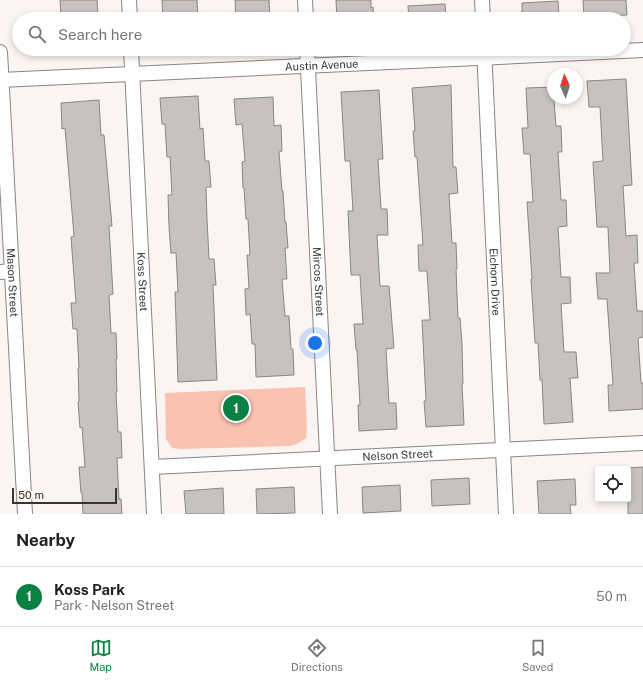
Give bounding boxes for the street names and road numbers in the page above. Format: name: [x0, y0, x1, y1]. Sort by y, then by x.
street label: Austin Avenue: [285, 57, 359, 73]
street label: Mircos Street: [311, 247, 326, 317]
street label: Mason Street: [5, 248, 20, 317]
street label: Eichorn Drive: [487, 248, 503, 316]
street label: Koss Street: [135, 252, 150, 312]
street label: Nelson Street: [362, 447, 433, 463]

